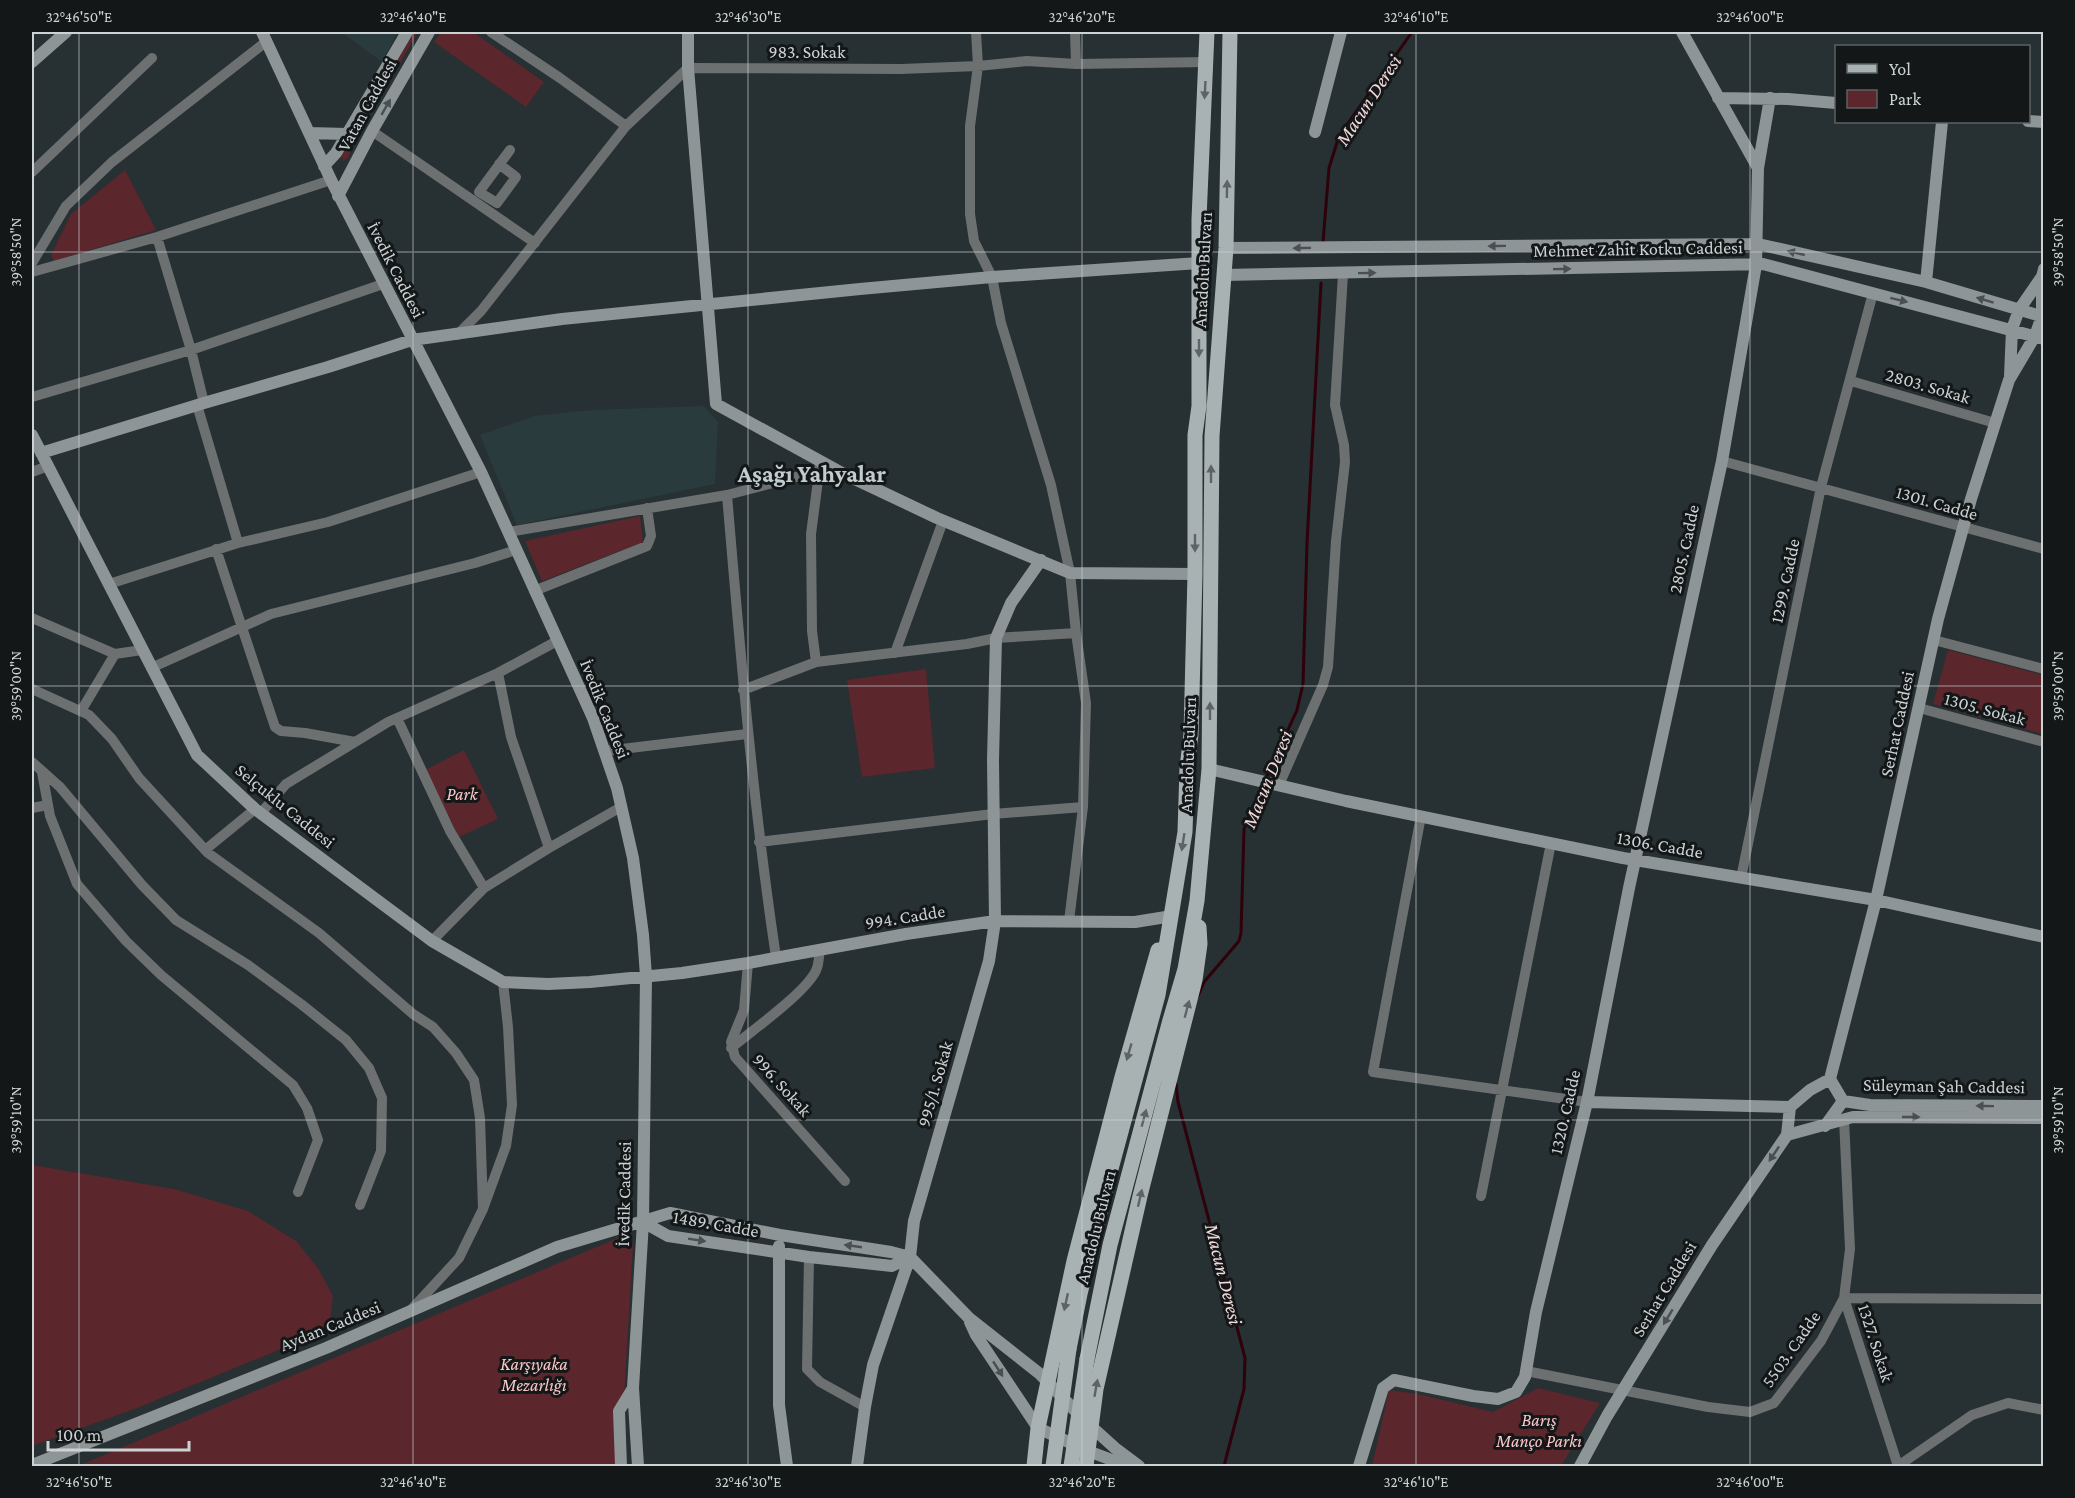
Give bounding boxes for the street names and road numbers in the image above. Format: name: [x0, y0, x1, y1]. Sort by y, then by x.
street label: 983. Sokak: [768, 42, 846, 62]
street label: Vatan Caddesi: [333, 55, 401, 155]
street label: Anadolu Bulvarı: [1190, 211, 1216, 328]
street label: İvedik Caddesi: [363, 219, 429, 322]
street label: Mehmet Zahit Kotku Caddesi: [1533, 237, 1743, 261]
street label: 2803. Sokak: [1883, 364, 1973, 408]
street label: 1301. Cadde: [1894, 482, 1980, 524]
street label: 2805. Cadde: [1665, 503, 1703, 595]
street label: 1299. Cadde: [1766, 537, 1804, 625]
street label: İvedik Caddesi: [576, 657, 634, 762]
street label: Serhat Caddesi: [1876, 669, 1918, 779]
street label: 1305. Sokak: [1942, 689, 2028, 730]
street label: Anadolu Bulvarı: [1176, 696, 1200, 813]
street label: Selçuklu Caddesi: [231, 760, 339, 852]
street label: 1306. Cadde: [1615, 828, 1705, 862]
street label: 994. Cadde: [864, 901, 946, 933]
street label: 995/1. Sokak: [913, 1039, 957, 1129]
street label: 996. Sokak: [749, 1050, 816, 1121]
street label: 1320. Cadde: [1546, 1068, 1584, 1156]
street label: Süleyman Şah Caddesi: [1863, 1075, 2025, 1097]
street label: İvedik Caddesi: [613, 1141, 635, 1247]
street label: Anadolu Bulvarı: [1072, 1168, 1120, 1286]
street label: 1489. Cadde: [672, 1207, 760, 1241]
street label: Serhat Caddesi: [1628, 1238, 1700, 1340]
street label: Aydan Caddesi: [277, 1297, 383, 1355]
street label: 1327. Sokak: [1854, 1302, 1898, 1385]
street label: 5503. Cadde: [1757, 1307, 1825, 1391]

